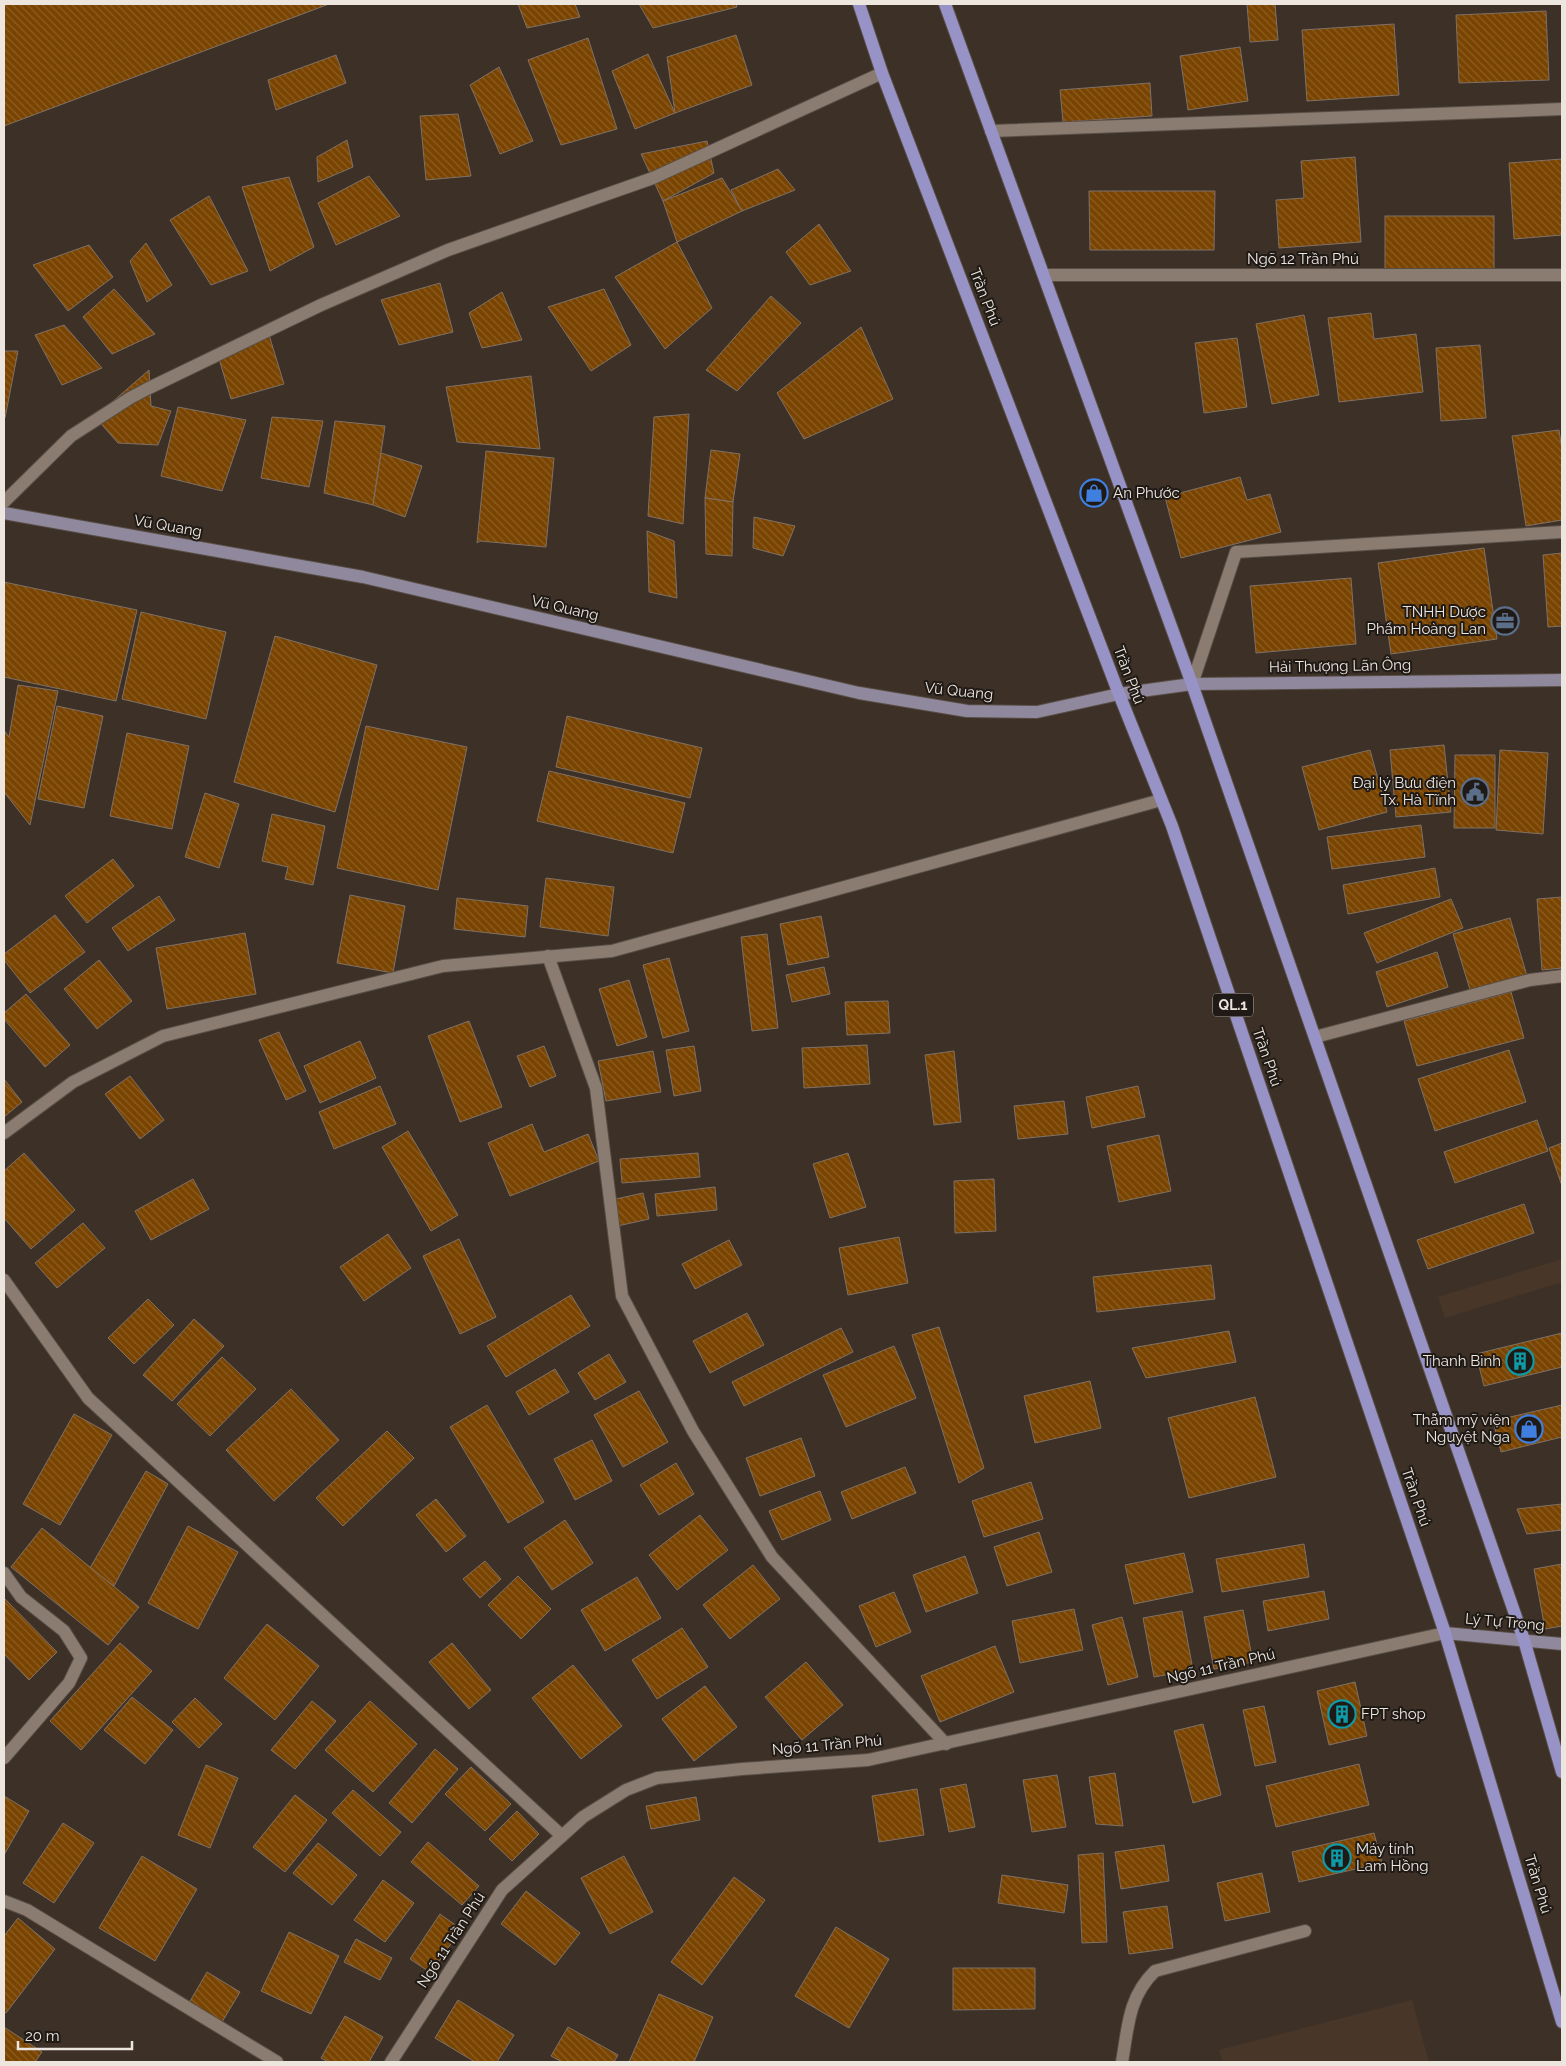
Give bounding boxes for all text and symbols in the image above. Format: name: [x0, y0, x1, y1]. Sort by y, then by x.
street label: Ngõ 12 Trần Phú: [1247, 250, 1359, 268]
street label: Trần Phú: [966, 265, 1004, 329]
shop icon: An Phước: [1079, 478, 1109, 508]
place label: An Phước: [1113, 484, 1180, 502]
street label: Vũ Quang: [133, 511, 203, 541]
street label: Vũ Quang: [530, 592, 600, 624]
place label: TNHH Dược Phẩm Hoàng Lan: [1367, 603, 1486, 638]
office icon: TNHH Dược Phẩm Hoàng Lan: [1490, 606, 1520, 636]
street label: Trần Phú: [1110, 643, 1148, 707]
street label: Hải Thượng Lãn Ông: [1269, 656, 1411, 676]
street label: Vũ Quang: [924, 678, 994, 704]
place label: Đại lý Bưu điện Tx. Hà Tĩnh: [1353, 774, 1456, 809]
public building icon: Đại lý Bưu điện Tx. Hà Tĩnh: [1460, 777, 1490, 807]
road number: QL.1: [1213, 994, 1253, 1016]
street label: Trần Phú: [1249, 1025, 1285, 1089]
building icon: Thanh Bình: [1505, 1346, 1535, 1376]
place label: Thanh Bình: [1423, 1352, 1501, 1370]
place label: Thẫm mỹ viện Nguyệt Nga: [1413, 1411, 1510, 1446]
shop icon: Thẫm mỹ viện Nguyệt Nga: [1514, 1414, 1544, 1444]
street label: Trần Phú: [1398, 1465, 1434, 1529]
street label: Lý Tự Trọng: [1464, 1610, 1546, 1634]
street label: Ngõ 11 Trần Phú: [1165, 1645, 1277, 1687]
building icon: FPT shop: [1327, 1699, 1357, 1729]
place label: FPT shop: [1361, 1705, 1426, 1723]
street label: Ngõ 11 Trần Phú: [771, 1731, 883, 1759]
place label: Máy tính Lam Hồng: [1356, 1840, 1429, 1875]
building icon: Máy tính Lam Hồng: [1322, 1843, 1352, 1873]
street label: Trần Phú: [1521, 1852, 1556, 1916]
street label: Ngõ 11 Trần Phú: [413, 1889, 489, 1991]
scale bar: [18, 2018, 131, 2050]
text: 20 m: [25, 2027, 60, 2045]

